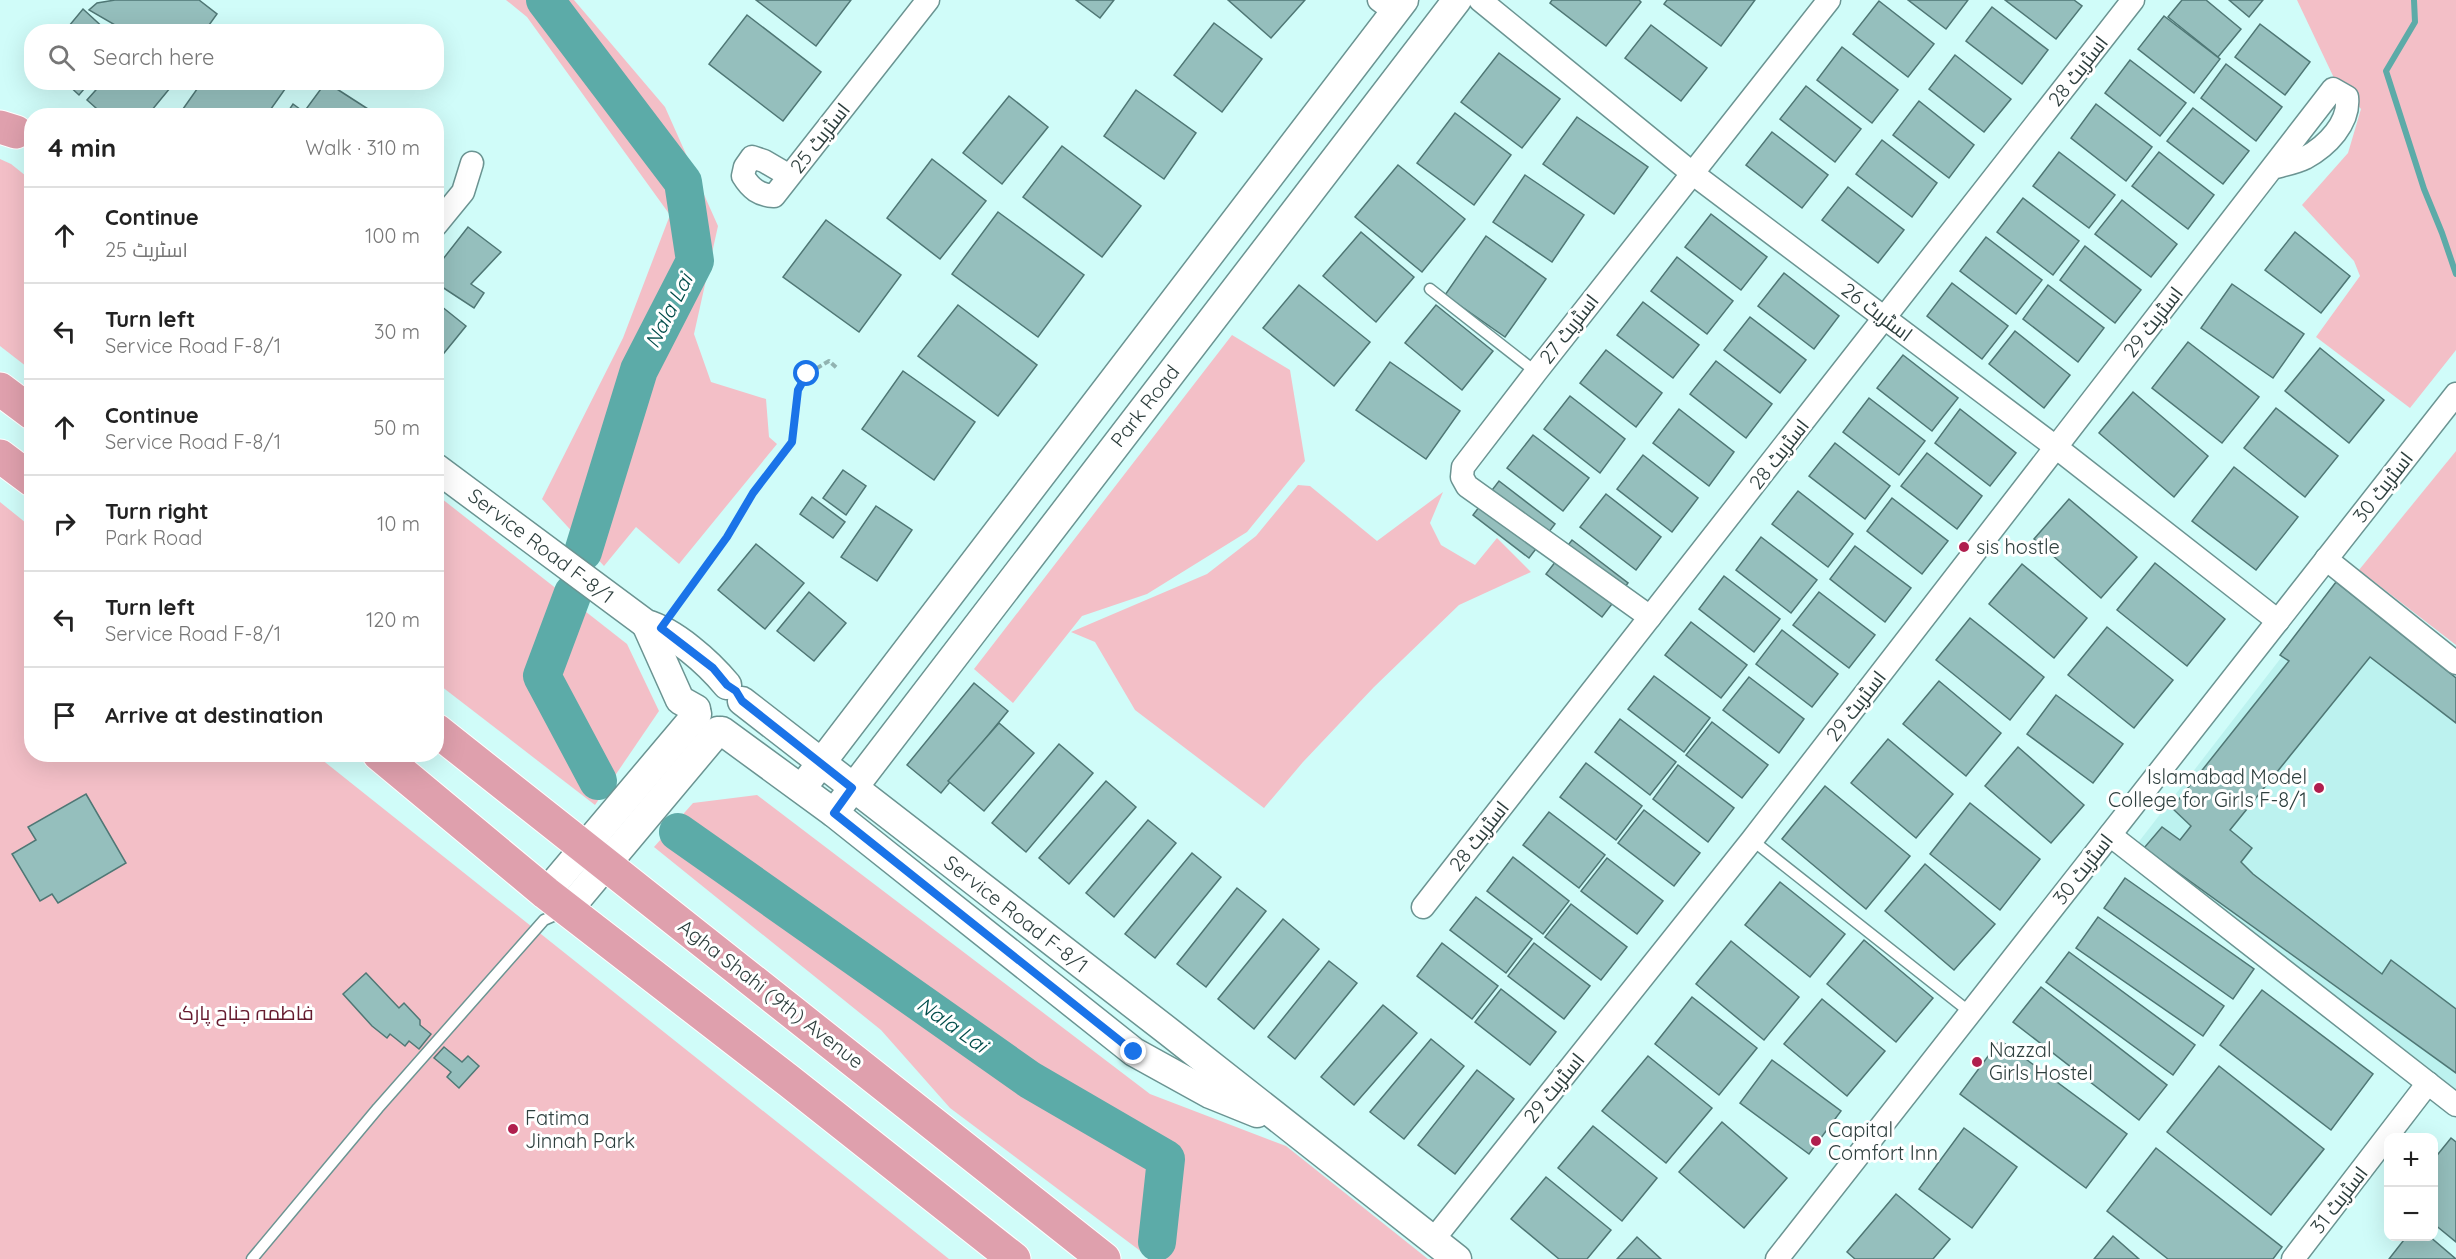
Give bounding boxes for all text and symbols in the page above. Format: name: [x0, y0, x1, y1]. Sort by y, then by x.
search box: [24, 24, 444, 90]
street label: اسٹریٹ 28: [2042, 30, 2113, 111]
icon: search: [45, 41, 78, 74]
text: Search here: [93, 43, 214, 71]
street label: اسٹریٹ 25: [784, 97, 855, 178]
text: 4 min: [48, 131, 116, 164]
text: Walk · 310 m: [305, 135, 420, 160]
text: Continue: [105, 203, 199, 231]
icon: ahead: [48, 219, 81, 252]
text: 100 m: [365, 223, 420, 248]
text: اسٹریٹ 25: [105, 237, 188, 262]
water label: Nala Lai: [638, 267, 699, 352]
street label: اسٹریٹ 26: [1837, 277, 1918, 346]
street label: اسٹریٹ 29: [2117, 281, 2188, 362]
street label: اسٹریٹ 27: [1534, 289, 1604, 369]
text: Turn left: [105, 305, 195, 333]
icon: left: [48, 315, 81, 348]
text: 30 m: [374, 319, 420, 344]
text: Service Road F-8/1: [105, 333, 281, 358]
route start: [793, 360, 819, 386]
street label: Park Road: [1105, 360, 1184, 452]
text: Continue: [105, 401, 199, 429]
icon: ahead: [48, 411, 81, 444]
street label: اسٹریٹ 28: [1743, 413, 1814, 494]
text: 50 m: [374, 415, 420, 440]
text: Service Road F-8/1: [105, 429, 281, 454]
street label: اسٹریٹ 30: [2347, 446, 2418, 527]
street label: Service Road F-8/1: [463, 483, 619, 609]
text: Turn right: [105, 497, 209, 525]
icon: right: [48, 507, 81, 540]
text: 10 m: [377, 511, 420, 536]
text: Park Road: [105, 525, 202, 550]
place label: sis hostle: [1976, 534, 2060, 559]
marker: sis hostle: [1957, 540, 1971, 554]
text: Turn left: [105, 593, 195, 621]
icon: left: [48, 603, 81, 636]
text: 120 m: [366, 607, 420, 632]
text: Service Road F-8/1: [105, 621, 281, 646]
street label: اسٹریٹ 29: [1820, 665, 1891, 746]
icon: arrive: [48, 699, 81, 732]
text: Arrive at destination: [105, 701, 323, 729]
place label: Islamabad Model College for Girls F-8/1: [2108, 764, 2307, 812]
marker: Islamabad Model College for Girls F-8/1: [2312, 781, 2326, 795]
street label: اسٹریٹ 28: [1443, 795, 1514, 876]
street label: اسٹریٹ 30: [2047, 828, 2118, 909]
street label: Service Road F-8/1: [939, 850, 1093, 978]
street label: Agha Shahi (9th) Avenue: [674, 913, 869, 1074]
water label: Nala Lai: [912, 991, 995, 1059]
park label: فاطمہ جناح پارک: [178, 1000, 314, 1027]
place label: Nazzal Girls Hostel: [1989, 1037, 2093, 1085]
route end: [1120, 1038, 1146, 1064]
street label: اسٹریٹ 29: [1518, 1047, 1590, 1128]
marker: Nazzal Girls Hostel: [1970, 1055, 1984, 1069]
place label: Fatima Jinnah Park: [525, 1105, 635, 1153]
place label: Capital Comfort Inn: [1828, 1117, 1938, 1165]
marker: Fatima Jinnah Park: [506, 1122, 520, 1136]
map controls: [2384, 1133, 2438, 1241]
button: +: [2384, 1133, 2438, 1187]
marker: Capital Comfort Inn: [1809, 1134, 1823, 1148]
street label: اسٹریٹ 31: [2304, 1161, 2373, 1238]
button: −: [2384, 1187, 2438, 1241]

